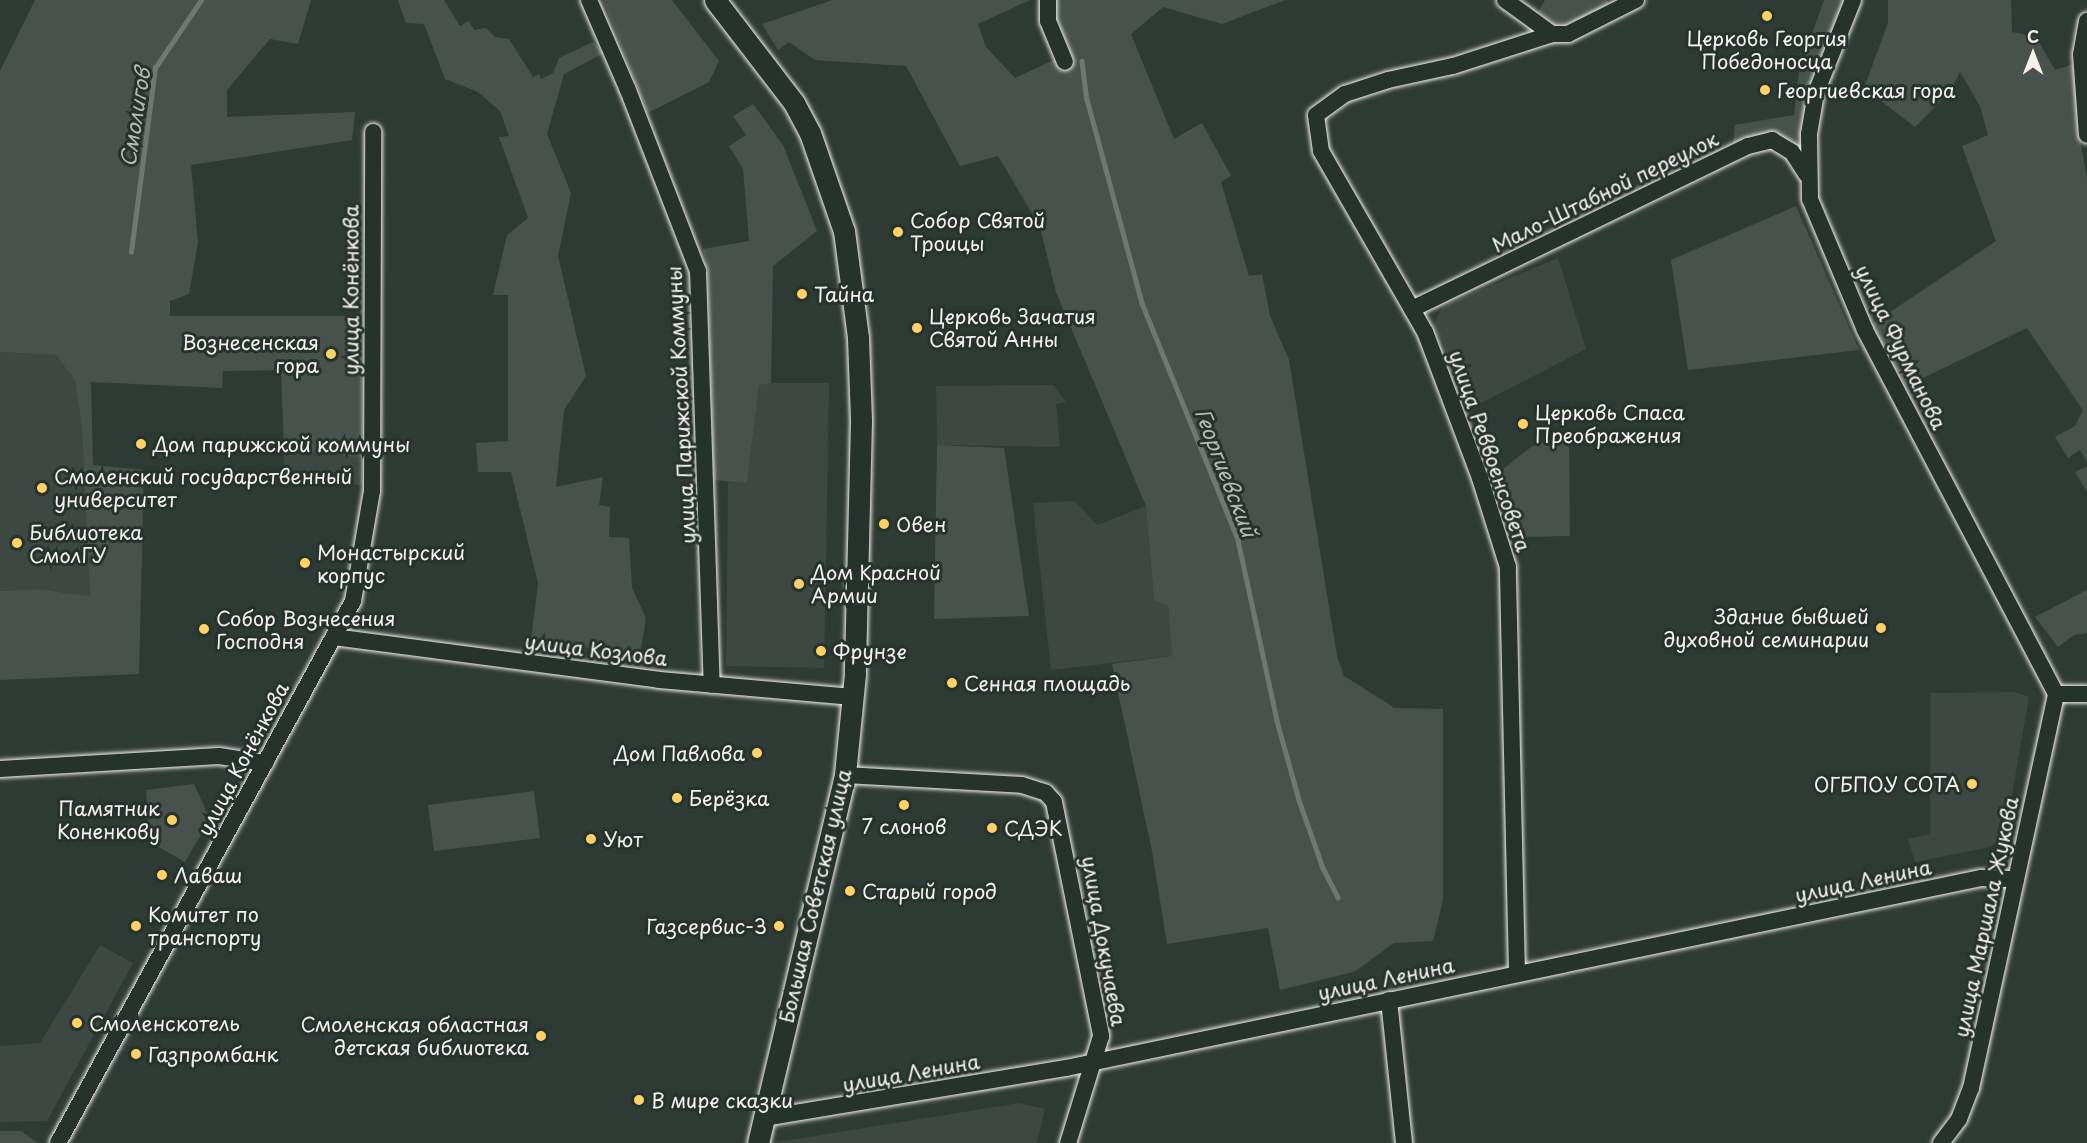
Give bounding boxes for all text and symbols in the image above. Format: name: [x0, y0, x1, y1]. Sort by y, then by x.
marker: Церковь Георгия Победоносца: [1760, 9, 1774, 23]
north arrow: [2003, 24, 2063, 84]
text: С: [2027, 24, 2039, 48]
place label: Церковь Георгия Победоносца: [1687, 26, 1847, 73]
water label: Смолигов: [114, 66, 154, 168]
place label: Георгиевская гора: [1777, 78, 1956, 102]
marker: Георгиевская гора: [1758, 83, 1772, 97]
street label: Мало-Штабной переулок: [1488, 127, 1722, 257]
street label: улица Конёнкова: [339, 204, 363, 376]
place label: Собор Святой Троицы: [910, 208, 1045, 255]
marker: Собор Святой Троицы: [891, 225, 905, 239]
street label: улица Фурманова: [1850, 260, 1952, 434]
street label: улица Парижской Коммуны: [662, 265, 700, 545]
place label: Тайна: [814, 282, 874, 306]
marker: Тайна: [795, 287, 809, 301]
place label: Церковь Зачатия Святой Анны: [929, 304, 1095, 351]
marker: Церковь Зачатия Святой Анны: [910, 321, 924, 335]
place label: Вознесенская гора: [182, 330, 319, 377]
marker: Вознесенская гора: [324, 347, 338, 361]
street label: улица Реввоенсовета: [1444, 347, 1536, 555]
place label: Церковь Спаса Преображения: [1535, 400, 1685, 447]
water label: Георгиевский: [1191, 404, 1263, 540]
marker: Церковь Спаса Преображения: [1516, 417, 1530, 431]
place label: Дом парижской коммуны: [153, 432, 411, 456]
marker: Дом парижской коммуны: [134, 437, 148, 451]
place label: Смоленский государственный университет: [54, 464, 354, 511]
marker: Смоленский государственный университет: [35, 481, 49, 495]
place label: Овен: [896, 512, 947, 536]
marker: Овен: [877, 517, 891, 531]
place label: Библиотека СмолГУ: [29, 520, 143, 567]
marker: Библиотека СмолГУ: [10, 536, 24, 550]
place label: Монастырский корпус: [317, 540, 465, 587]
marker: Монастырский корпус: [298, 556, 312, 570]
place label: Дом Красной Армии: [811, 560, 942, 607]
marker: Дом Красной Армии: [792, 577, 806, 591]
place label: Здание бывшей духовной семинарии: [1663, 604, 1869, 651]
place label: Собор Вознесения Господня: [216, 606, 396, 653]
marker: Здание бывшей духовной семинарии: [1874, 621, 1888, 635]
marker: Собор Вознесения Господня: [197, 622, 211, 636]
street label: улица Козлова: [523, 629, 669, 671]
place label: Фрунзе: [833, 639, 906, 663]
marker: Фрунзе: [814, 644, 828, 658]
place label: Сенная площадь: [964, 671, 1131, 695]
marker: Сенная площадь: [945, 676, 959, 690]
street label: улица Конёнкова: [192, 678, 294, 840]
place label: Дом Павлова: [612, 741, 745, 765]
marker: Дом Павлова: [750, 746, 764, 760]
street label: Большая Советская улица: [774, 766, 856, 1026]
place label: ОГБПОУ СОТА: [1811, 772, 1960, 796]
marker: ОГБПОУ СОТА: [1965, 777, 1979, 791]
place label: Берёзка: [689, 786, 769, 810]
marker: Берёзка: [670, 791, 684, 805]
street label: улица Маршала Жукова: [1949, 793, 2023, 1041]
place label: Памятник Коненкову: [57, 796, 160, 843]
marker: 7 слонов: [897, 798, 911, 812]
marker: Памятник Коненкову: [165, 813, 179, 827]
place label: 7 слонов: [861, 814, 947, 838]
place label: СДЭК: [1004, 816, 1063, 840]
marker: СДЭК: [985, 821, 999, 835]
place label: Уют: [603, 827, 643, 851]
marker: Уют: [584, 832, 598, 846]
street label: улица Докучаева: [1077, 853, 1131, 1029]
street label: улица Ленина: [1792, 855, 1934, 907]
place label: Лаваш: [174, 863, 242, 887]
marker: Лаваш: [155, 868, 169, 882]
place label: Старый город: [862, 879, 998, 903]
marker: Старый город: [843, 884, 857, 898]
place label: Комитет по транспорту: [148, 903, 261, 950]
place label: Газсервис-3: [646, 914, 767, 938]
marker: Комитет по транспорту: [129, 919, 143, 933]
marker: Газсервис-3: [772, 919, 786, 933]
street label: улица Ленина: [1315, 953, 1457, 1005]
place label: Смоленскотель: [89, 1011, 240, 1035]
place label: Смоленская областная детская библиотека: [300, 1012, 529, 1059]
marker: Смоленскотель: [70, 1016, 84, 1030]
marker: Смоленская областная детская библиотека: [534, 1029, 548, 1043]
place label: Газпромбанк: [148, 1042, 278, 1066]
marker: Газпромбанк: [129, 1047, 143, 1061]
street label: улица Ленина: [840, 1049, 982, 1097]
place label: В мире сказки: [651, 1088, 795, 1112]
marker: В мире сказки: [632, 1093, 646, 1107]

